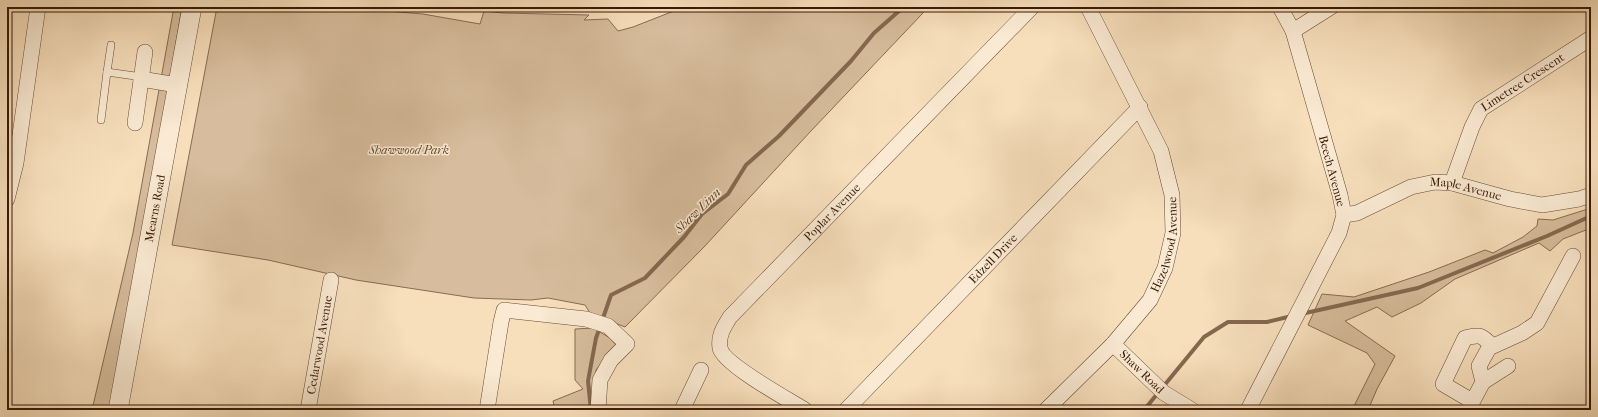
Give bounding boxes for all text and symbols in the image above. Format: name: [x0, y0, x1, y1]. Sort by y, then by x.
street label: Limetree Crescent: [1478, 50, 1567, 114]
street label: Beech Avenue: [1316, 134, 1348, 208]
park label: Shawwood Park: [368, 143, 449, 157]
street label: Mearns Road: [142, 173, 168, 243]
street label: Maple Avenue: [1429, 175, 1503, 203]
street label: Poplar Avenue: [801, 180, 863, 244]
water label: Shaw Linn: [670, 185, 724, 237]
street label: Hazelwood Avenue: [1148, 196, 1180, 295]
street label: Edzell Drive: [966, 231, 1020, 286]
street label: Cedarwood Avenue: [304, 294, 335, 396]
street label: Shaw Road: [1117, 347, 1167, 397]

